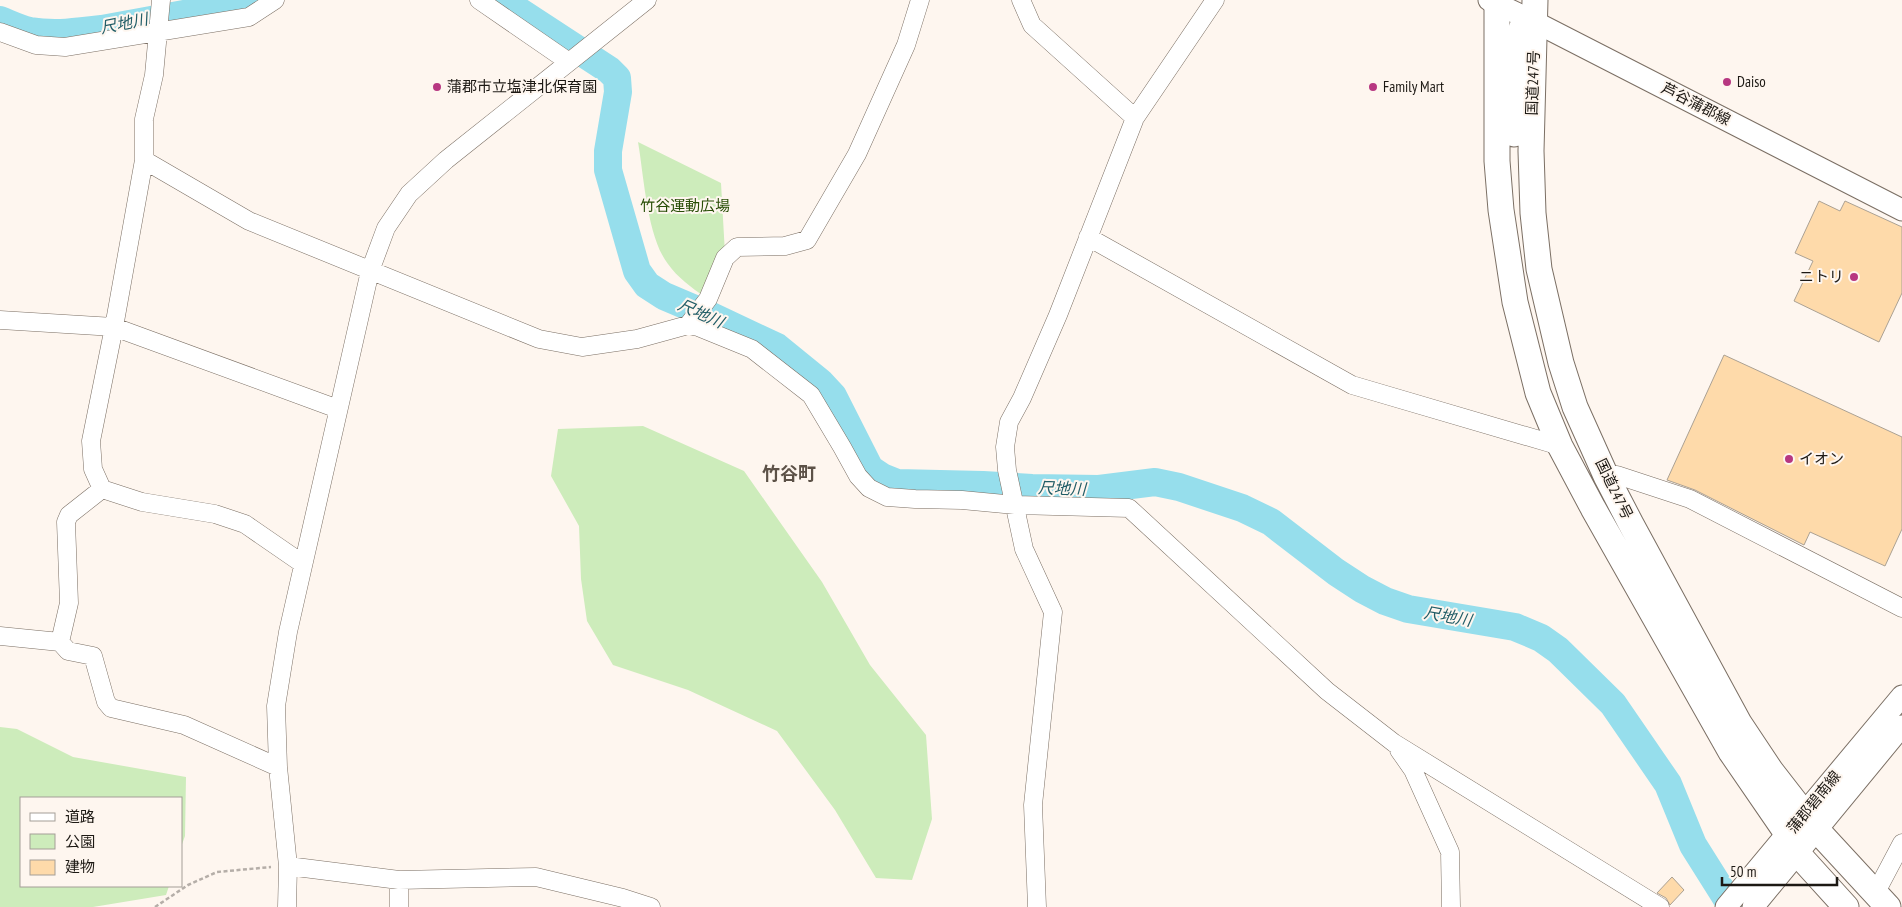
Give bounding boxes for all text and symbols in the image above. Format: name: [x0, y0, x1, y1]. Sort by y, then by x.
water label: 尺地川: [99, 8, 151, 37]
street label: 国道247号: [1522, 50, 1543, 116]
place label: Daiso: [1737, 72, 1766, 91]
marker: Daiso: [1721, 76, 1733, 88]
place label: 蒲郡市立塩津北保育園: [447, 77, 597, 96]
place label: Family Mart: [1383, 77, 1444, 96]
street label: 芦谷蒲郡線: [1658, 78, 1734, 129]
marker: 蒲郡市立塩津北保育園: [431, 81, 443, 93]
marker: Family Mart: [1367, 81, 1379, 93]
park label: 竹谷運動広場: [640, 196, 730, 215]
place label: ニトリ: [1799, 267, 1844, 286]
marker: ニトリ: [1848, 271, 1860, 283]
water label: 尺地川: [675, 294, 729, 333]
place label: イオン: [1799, 449, 1844, 468]
marker: イオン: [1783, 453, 1795, 465]
street label: 国道247号: [1592, 455, 1637, 522]
district label: 竹谷町: [762, 462, 816, 485]
water label: 尺地川: [1038, 477, 1088, 499]
water label: 尺地川: [1423, 602, 1475, 630]
street label: 蒲郡碧南線: [1783, 767, 1845, 837]
legend: [20, 797, 182, 887]
text: 道路: [65, 807, 95, 826]
text: 公園: [65, 832, 95, 851]
scale bar: [1722, 854, 1837, 886]
text: 建物: [65, 857, 95, 876]
text: 50 m: [1730, 862, 1756, 881]

